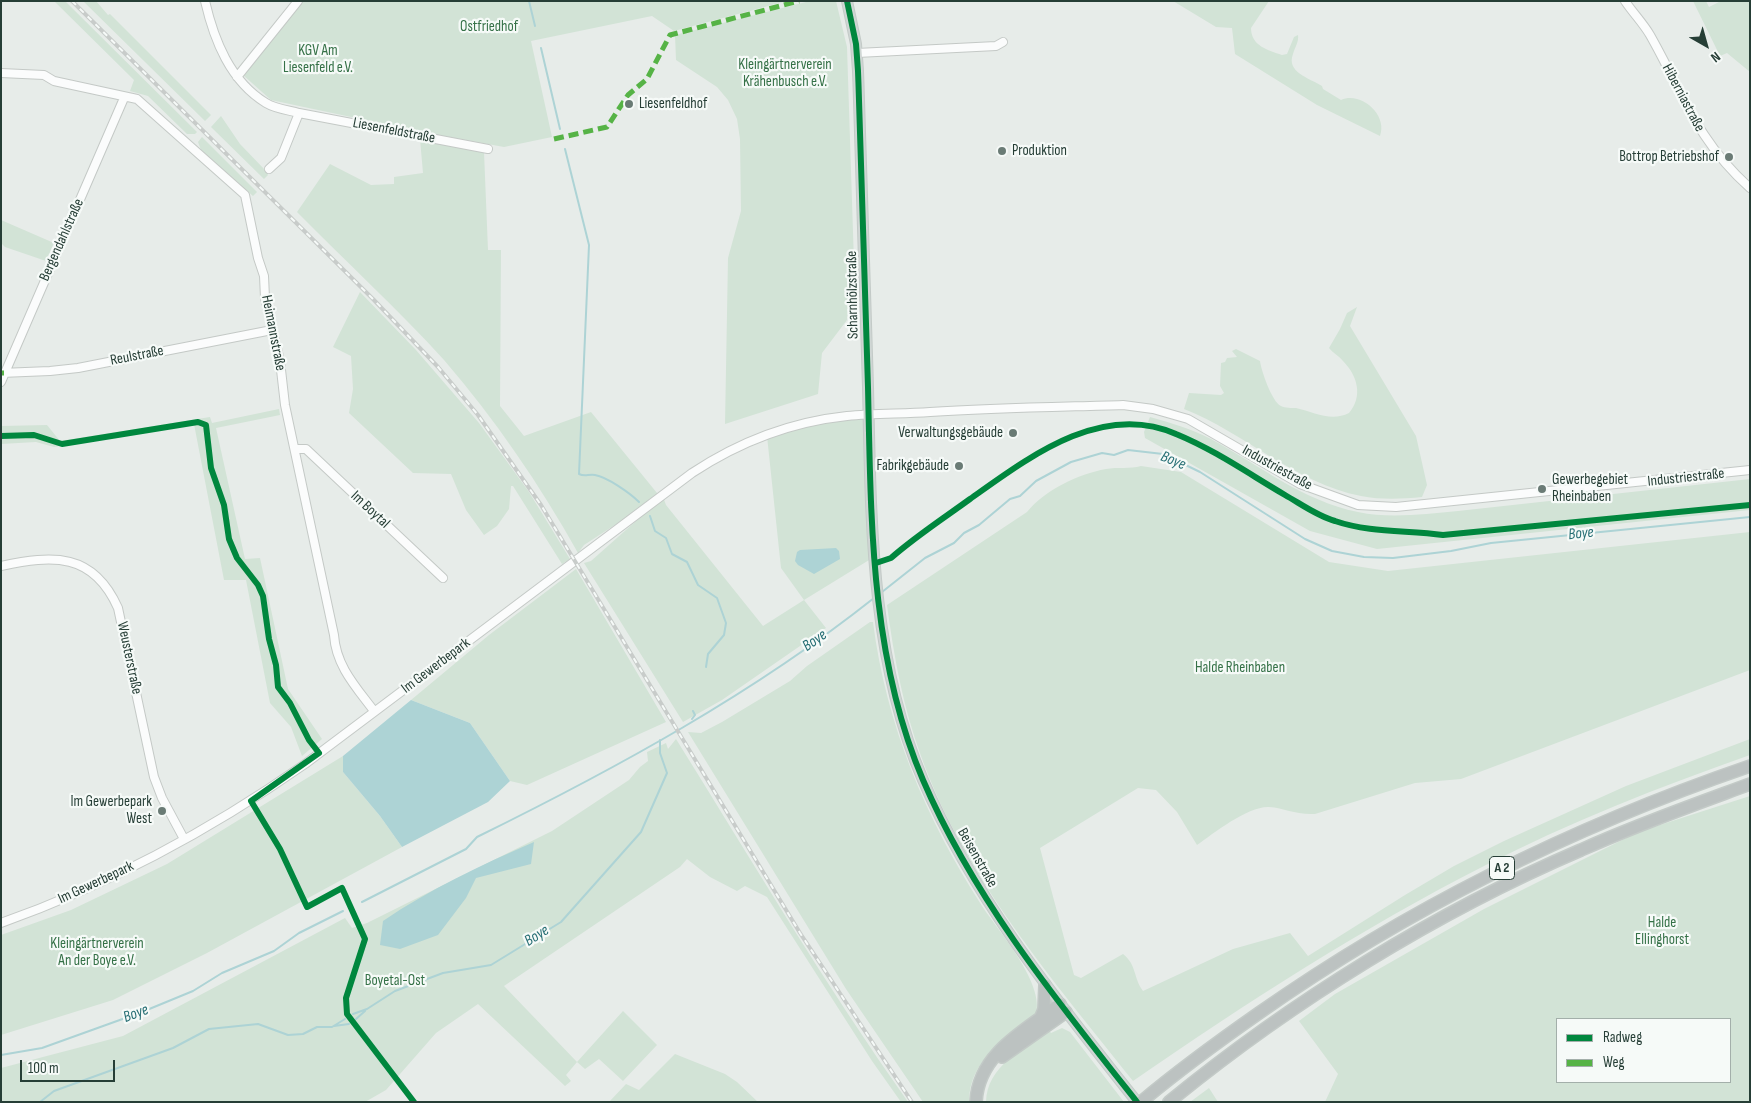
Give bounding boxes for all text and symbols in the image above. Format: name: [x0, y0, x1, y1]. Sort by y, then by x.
park label: Ostfriedhof: [460, 18, 518, 36]
north arrow: [1681, 20, 1731, 70]
park label: KGV Am Liesenfeld e.V.: [283, 42, 353, 77]
text: N: [1707, 48, 1724, 66]
park label: Kleingärtnerverein Krähenbusch e.V.: [738, 56, 832, 91]
street label: Hiberniastraße: [1658, 61, 1708, 135]
place label: Liesenfeldhof: [639, 95, 707, 113]
marker: Liesenfeldhof: [623, 98, 635, 110]
street label: Liesenfeldstraße: [351, 114, 437, 148]
place label: Produktion: [1012, 142, 1067, 160]
marker: Produktion: [996, 145, 1008, 157]
place label: Bottrop Betriebshof: [1619, 148, 1719, 166]
marker: Bottrop Betriebshof: [1723, 151, 1735, 163]
street label: Bergendahlstraße: [36, 196, 88, 284]
street label: Scharnhölzstraße: [843, 251, 863, 339]
street label: Heimannstraße: [257, 294, 289, 372]
street label: Reulstraße: [109, 342, 165, 370]
place label: Verwaltungsgebäude: [898, 424, 1003, 442]
marker: Verwaltungsgebäude: [1007, 427, 1019, 439]
street label: Industriestraße: [1239, 441, 1315, 495]
water label: Boye: [1158, 447, 1188, 475]
place label: Fabrikgebäude: [877, 457, 949, 475]
marker: Fabrikgebäude: [953, 460, 965, 472]
street label: Industriestraße: [1647, 465, 1725, 491]
place label: Gewerbegebiet Rheinbaben: [1552, 471, 1628, 506]
marker: Gewerbegebiet Rheinbaben: [1536, 483, 1548, 495]
street label: Im Boytal: [347, 487, 393, 533]
water label: Boye: [1567, 523, 1595, 545]
street label: Weusterstraße: [113, 620, 145, 696]
water label: Boye: [799, 626, 831, 656]
street label: Im Gewerbepark: [398, 634, 474, 698]
park label: Halde Rheinbaben: [1195, 659, 1285, 677]
place label: Im Gewerbepark West: [71, 793, 152, 828]
marker: Im Gewerbepark West: [156, 805, 168, 817]
street label: Beisenstraße: [953, 825, 1001, 891]
road number: A 2: [1490, 856, 1514, 880]
street label: Im Gewerbepark: [55, 858, 137, 908]
park label: Halde Ellinghorst: [1635, 914, 1689, 949]
water label: Boye: [521, 921, 553, 951]
park label: Kleingärtnerverein An der Boye e.V.: [50, 935, 144, 970]
park label: Boyetal-Ost: [365, 972, 425, 990]
water label: Boye: [121, 1000, 151, 1028]
legend: [1556, 1018, 1731, 1083]
text: Radweg: [1603, 1028, 1642, 1047]
scale bar: [22, 1050, 118, 1082]
text: Weg: [1603, 1053, 1625, 1072]
text: 100 m: [28, 1059, 59, 1078]

